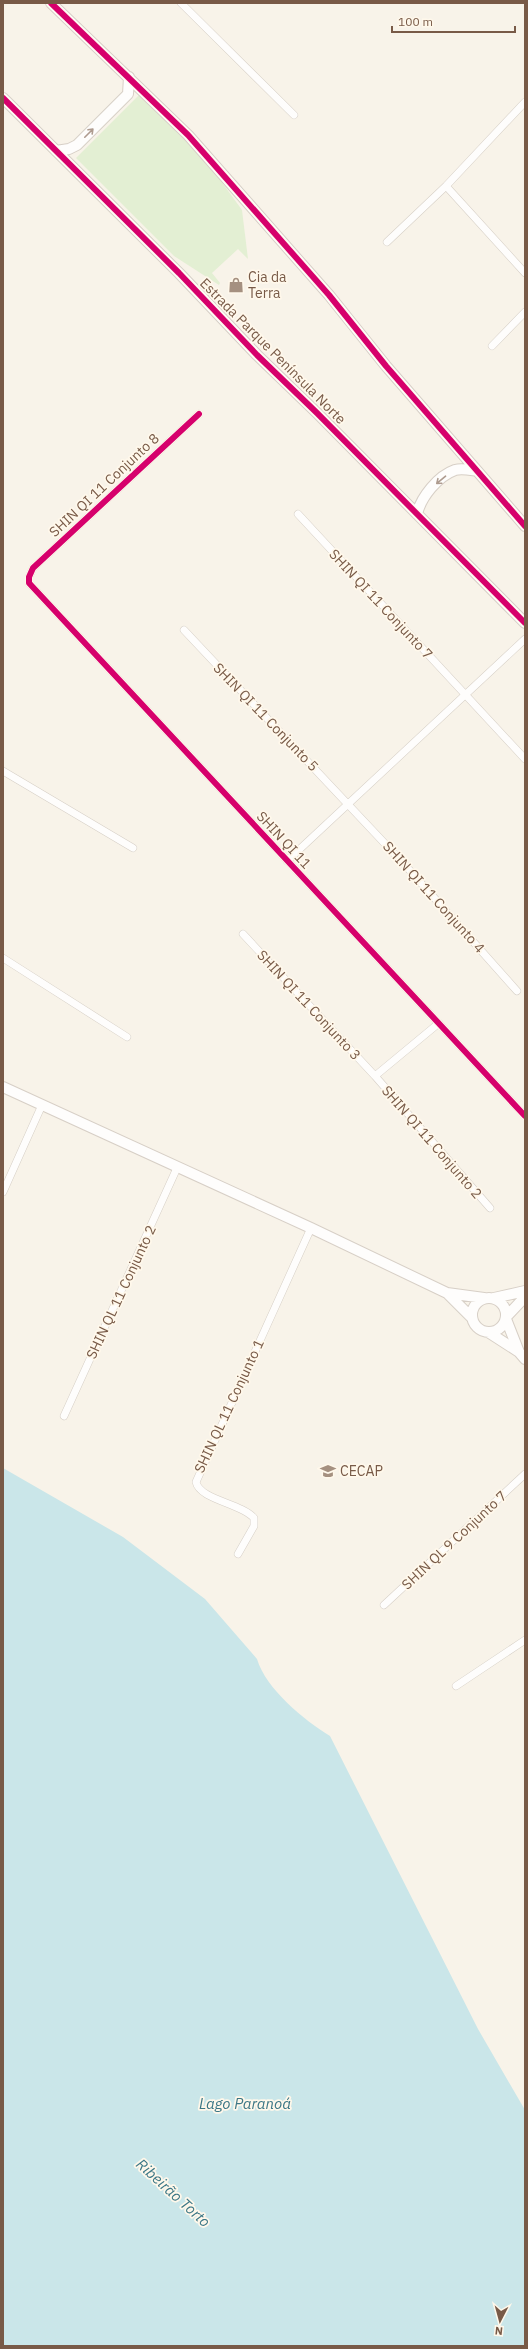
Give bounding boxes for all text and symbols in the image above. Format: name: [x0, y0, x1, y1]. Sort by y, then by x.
scale bar: [392, 8, 515, 34]
text: 100 m: [398, 14, 433, 29]
one-way arrow: [84, 128, 94, 138]
place label: Cia da Terra: [248, 268, 287, 302]
street label: Estrada Parque Península Norte: [196, 274, 350, 428]
shop icon: Cia da Terra: [227, 276, 245, 294]
street label: SHIN QI 11 Conjunto 8: [45, 429, 163, 541]
one-way arrow: [436, 475, 447, 484]
street label: SHIN QI 11 Conjunto 7: [325, 545, 437, 663]
street label: SHIN QI 11 Conjunto 5: [209, 659, 323, 775]
street label: SHIN QI 11: [253, 807, 315, 873]
street label: SHIN QI 11 Conjunto 4: [379, 837, 489, 957]
street label: SHIN QI 11 Conjunto 3: [253, 946, 365, 1064]
street label: SHIN QI 11 Conjunto 2: [378, 1082, 486, 1202]
street label: SHIN QL 11 Conjunto 2: [82, 1222, 160, 1362]
street label: SHIN QL 11 Conjunto 1: [190, 1336, 268, 1476]
school or university icon: CECAP: [319, 1462, 337, 1480]
place label: CECAP: [340, 1462, 383, 1480]
street label: SHIN QL 9 Conjunto 7: [398, 1487, 510, 1593]
water label: Lago Paranoá: [199, 2094, 291, 2113]
water label: Ribeirão Torto: [132, 2154, 214, 2231]
north arrow: [480, 2301, 520, 2341]
text: N: [494, 2324, 504, 2338]

